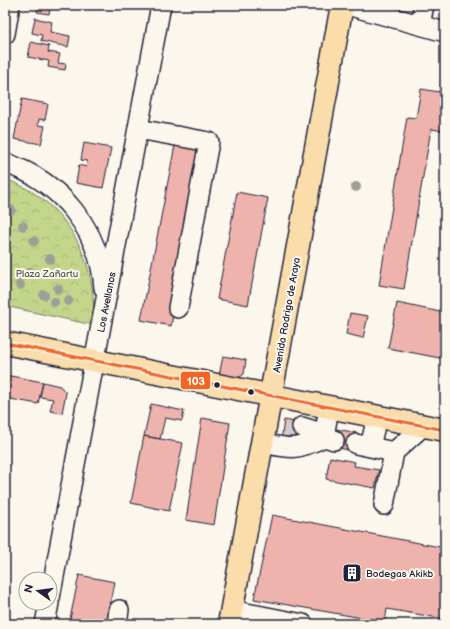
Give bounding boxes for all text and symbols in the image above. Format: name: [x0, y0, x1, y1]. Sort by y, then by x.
street label: Avenida Rodrigo de Araya: [271, 256, 303, 374]
park label: Plaza Zañartu: [16, 268, 78, 280]
street label: Los Avellanos: [95, 271, 119, 334]
line badge: 103: [180, 371, 211, 390]
text: 103: [187, 375, 206, 388]
unlabelled marker: [212, 380, 222, 390]
unlabelled marker: [246, 387, 256, 397]
building icon: Bodegas Akikb: [341, 562, 363, 584]
place label: Bodegas Akikb: [366, 568, 434, 580]
north arrow: [18, 571, 58, 611]
text: N: [21, 583, 36, 594]

